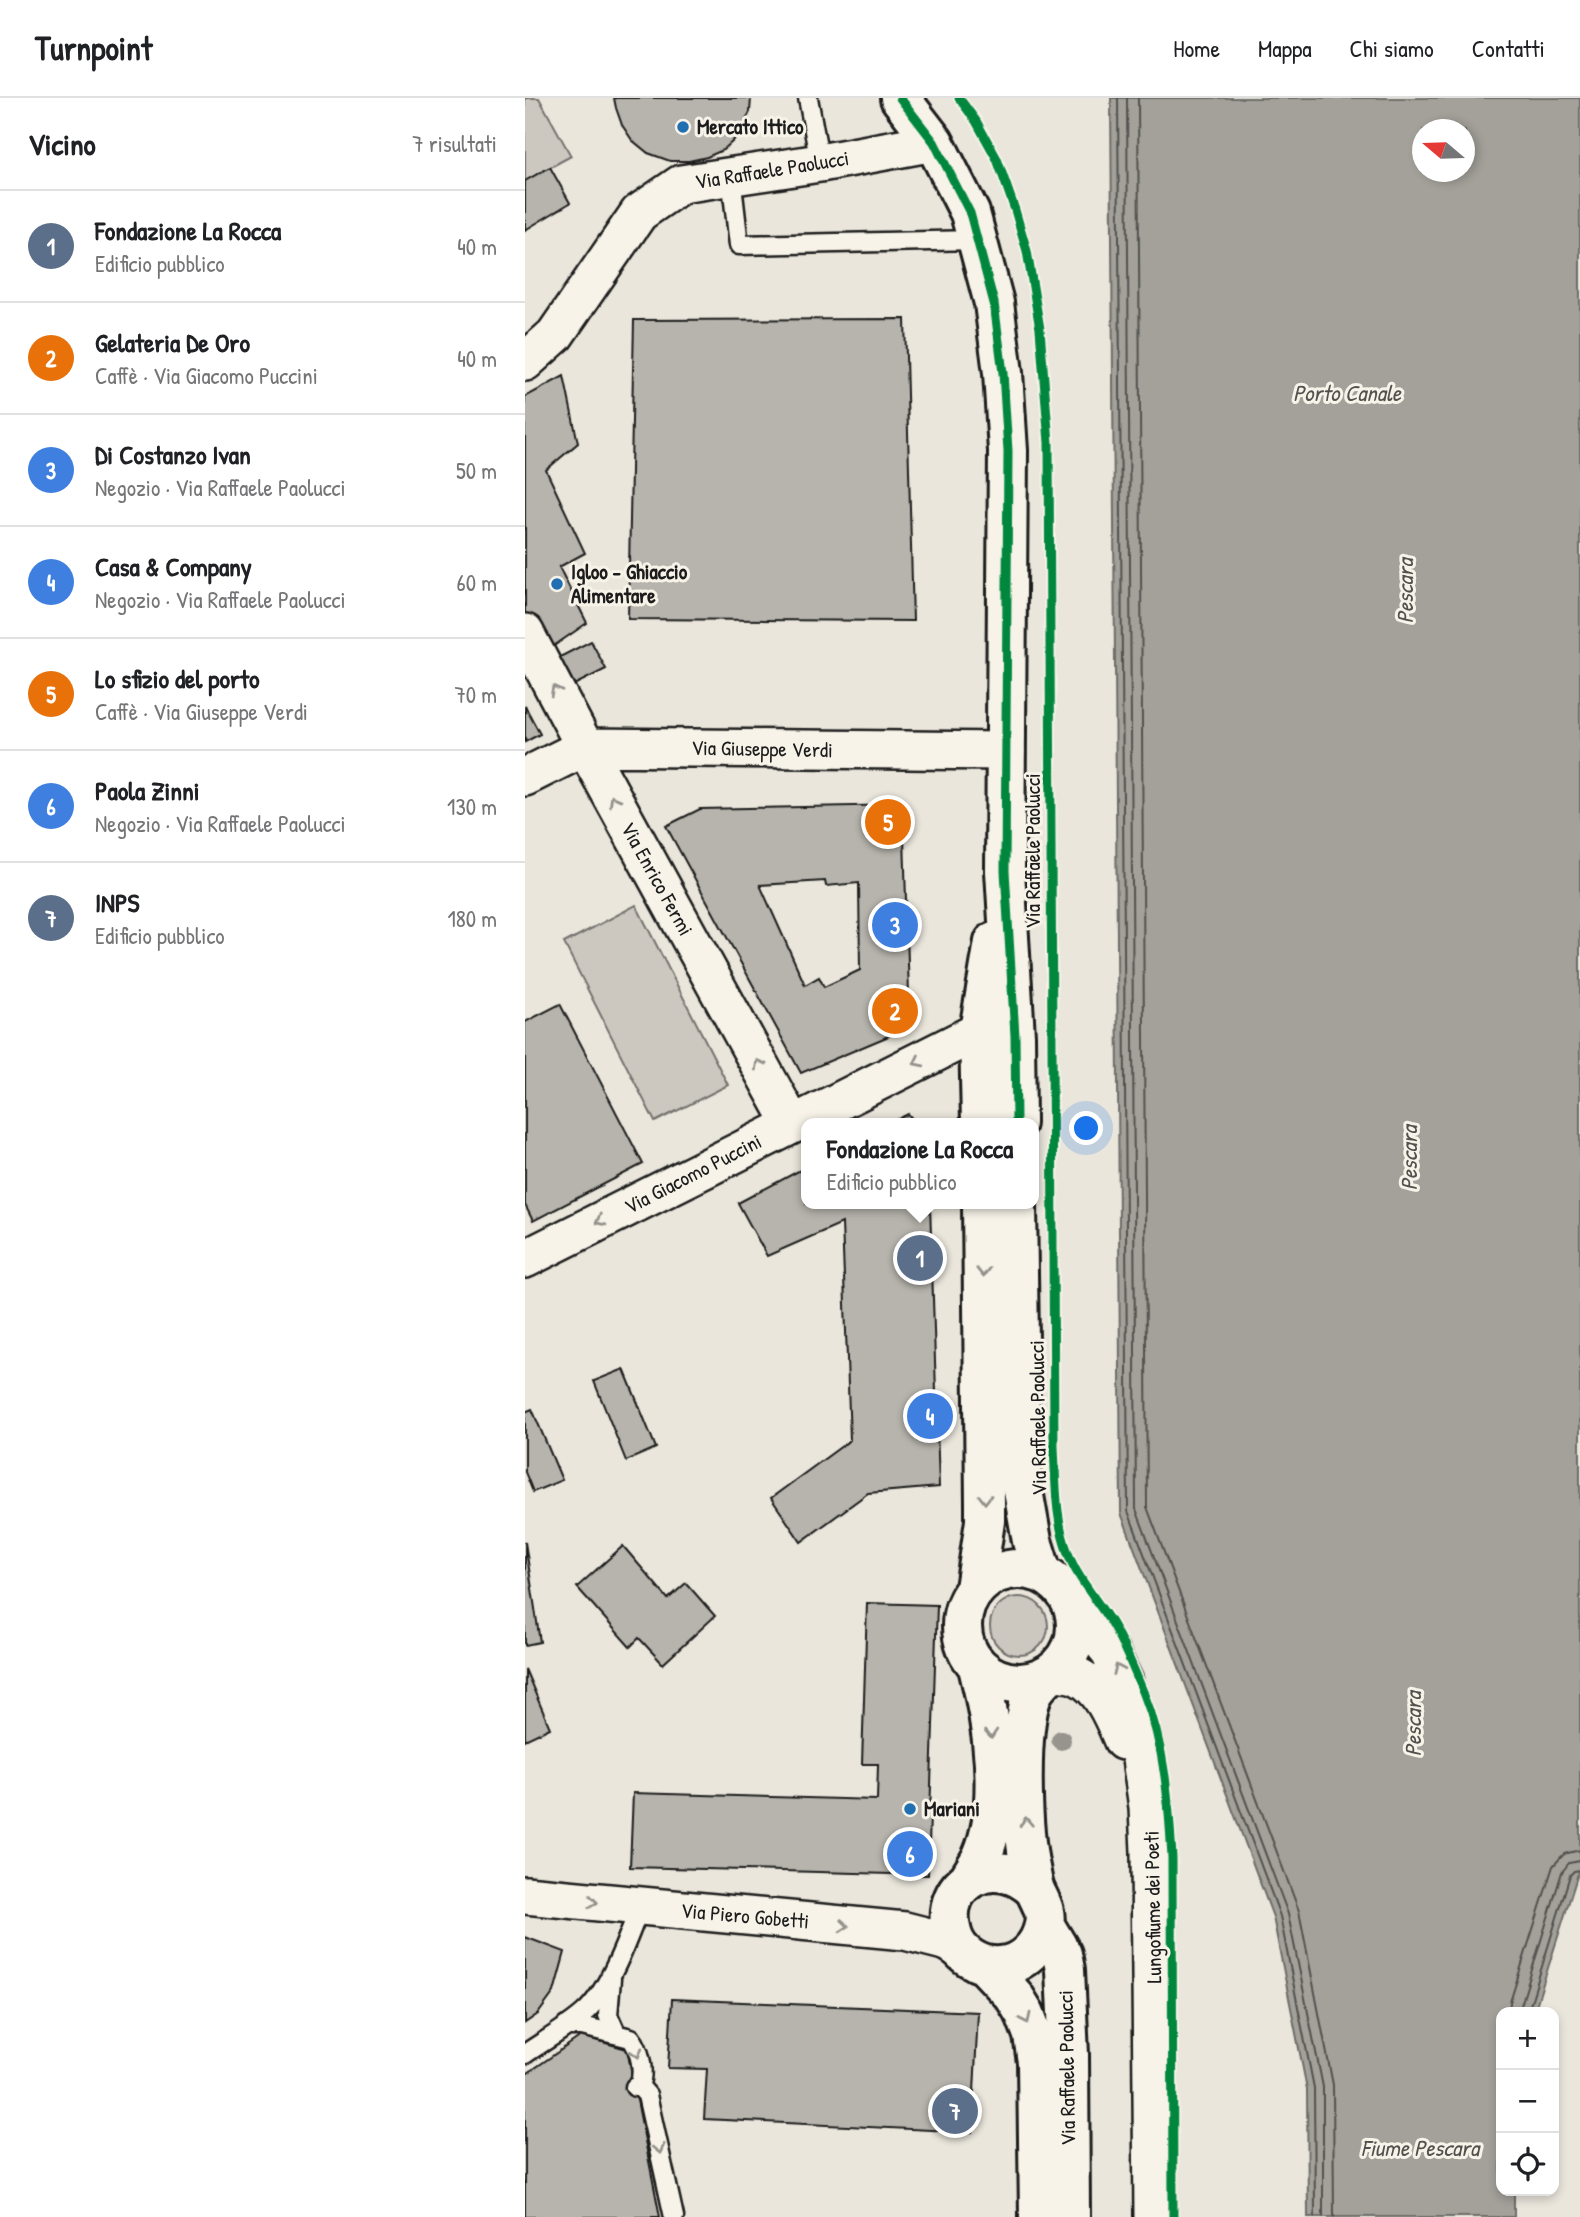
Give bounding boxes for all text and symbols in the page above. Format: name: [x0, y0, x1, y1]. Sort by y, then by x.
text: Turnpoint: [35, 26, 152, 70]
text: Home: [1173, 32, 1220, 64]
text: Mappa: [1258, 32, 1312, 64]
text: Chi siamo: [1350, 32, 1434, 64]
text: Contatti: [1472, 32, 1545, 64]
place label: Mercato Ittico: [697, 112, 804, 141]
marker: Mercato Ittico: [675, 119, 691, 135]
north arrow: [1412, 119, 1475, 182]
text: Vicino: [28, 124, 96, 164]
text: 7 risultati: [412, 128, 497, 159]
street label: Via Raffaele Paolucci: [693, 143, 851, 196]
text: Fondazione La Rocca: [95, 213, 281, 248]
text: 1: [47, 231, 55, 262]
text: 40 m: [457, 231, 497, 262]
text: Edificio pubblico: [95, 248, 225, 279]
text: Gelateria De Oro: [95, 325, 250, 360]
text: 2: [46, 343, 56, 374]
text: 40 m: [457, 343, 497, 374]
text: Caffè · Via Giacomo Puccini: [95, 360, 318, 391]
water label: Porto Canale: [1293, 377, 1402, 408]
text: Di Costanzo Ivan: [95, 437, 251, 472]
text: 3: [46, 455, 56, 486]
text: 50 m: [456, 455, 497, 486]
text: Negozio · Via Raffaele Paolucci: [95, 472, 346, 503]
text: Casa & Company: [95, 549, 252, 584]
place label: Igloo - Ghiaccio Alimentare: [571, 557, 688, 610]
water label: Pescara: [1389, 557, 1420, 623]
text: 4: [47, 567, 55, 598]
text: 60 m: [457, 567, 497, 598]
marker: Igloo - Ghiaccio Alimentare: [549, 576, 565, 592]
text: Negozio · Via Raffaele Paolucci: [95, 584, 346, 615]
text: Lo sfizio del porto: [95, 661, 259, 696]
text: 5: [46, 679, 56, 710]
text: 70 m: [454, 679, 497, 710]
one-way arrow: [550, 685, 563, 697]
text: Caffè · Via Giuseppe Verdi: [95, 696, 308, 727]
street label: Via Giuseppe Verdi: [691, 733, 833, 764]
text: Paola Zinni: [95, 773, 200, 808]
street label: Via Raffaele Paolucci: [1018, 773, 1047, 929]
text: 6: [46, 791, 56, 822]
text: 130 m: [447, 791, 497, 822]
one-way arrow: [609, 795, 622, 808]
pin: 5: [865, 796, 911, 848]
text: Negozio · Via Raffaele Paolucci: [95, 808, 346, 839]
street label: Via Enrico Fermi: [614, 817, 701, 941]
text: INPS: [95, 885, 139, 920]
pin: 3: [872, 899, 918, 951]
text: 7: [45, 903, 57, 934]
text: 180 m: [447, 903, 497, 934]
text: Edificio pubblico: [95, 920, 225, 951]
pin: 2: [872, 985, 918, 1037]
one-way arrow: [913, 1053, 925, 1067]
one-way arrow: [754, 1059, 767, 1072]
your location: [1069, 1111, 1103, 1145]
popup: [801, 1118, 1039, 1209]
water label: Pescara: [1393, 1124, 1424, 1190]
street label: Via Giacomo Puccini: [619, 1126, 766, 1221]
text: Fondazione La Rocca: [827, 1131, 1013, 1166]
text: Edificio pubblico: [827, 1166, 956, 1197]
one-way arrow: [595, 1213, 607, 1227]
pin: 1: [897, 1232, 943, 1284]
one-way arrow: [975, 1267, 991, 1278]
street label: Via Raffaele Paolucci: [1022, 1340, 1053, 1496]
pin: 4: [907, 1390, 953, 1442]
one-way arrow: [977, 1495, 993, 1505]
one-way arrow: [1112, 1664, 1126, 1676]
water label: Pescara: [1397, 1690, 1428, 1756]
one-way arrow: [983, 1729, 998, 1740]
place label: Mariani: [924, 1794, 980, 1823]
marker: Mariani: [902, 1801, 918, 1817]
one-way arrow: [1018, 1817, 1033, 1828]
pin: 6: [887, 1828, 933, 1880]
street label: Lungofiume dei Poeti: [1137, 1830, 1168, 1984]
one-way arrow: [587, 1894, 599, 1909]
street label: Via Piero Gobetti: [680, 1895, 810, 1936]
one-way arrow: [838, 1918, 850, 1933]
street label: Via Raffaele Paolucci: [1051, 1990, 1082, 2146]
map controls: [1496, 2007, 1559, 2196]
button: +: [1496, 2007, 1559, 2070]
one-way arrow: [1018, 2012, 1032, 2024]
one-way arrow: [628, 2047, 643, 2059]
button: −: [1496, 2070, 1559, 2133]
pin: 7: [932, 2085, 978, 2137]
water label: Fiume Pescara: [1361, 2132, 1481, 2163]
button: locate: [1496, 2133, 1559, 2196]
one-way arrow: [651, 2143, 665, 2155]

